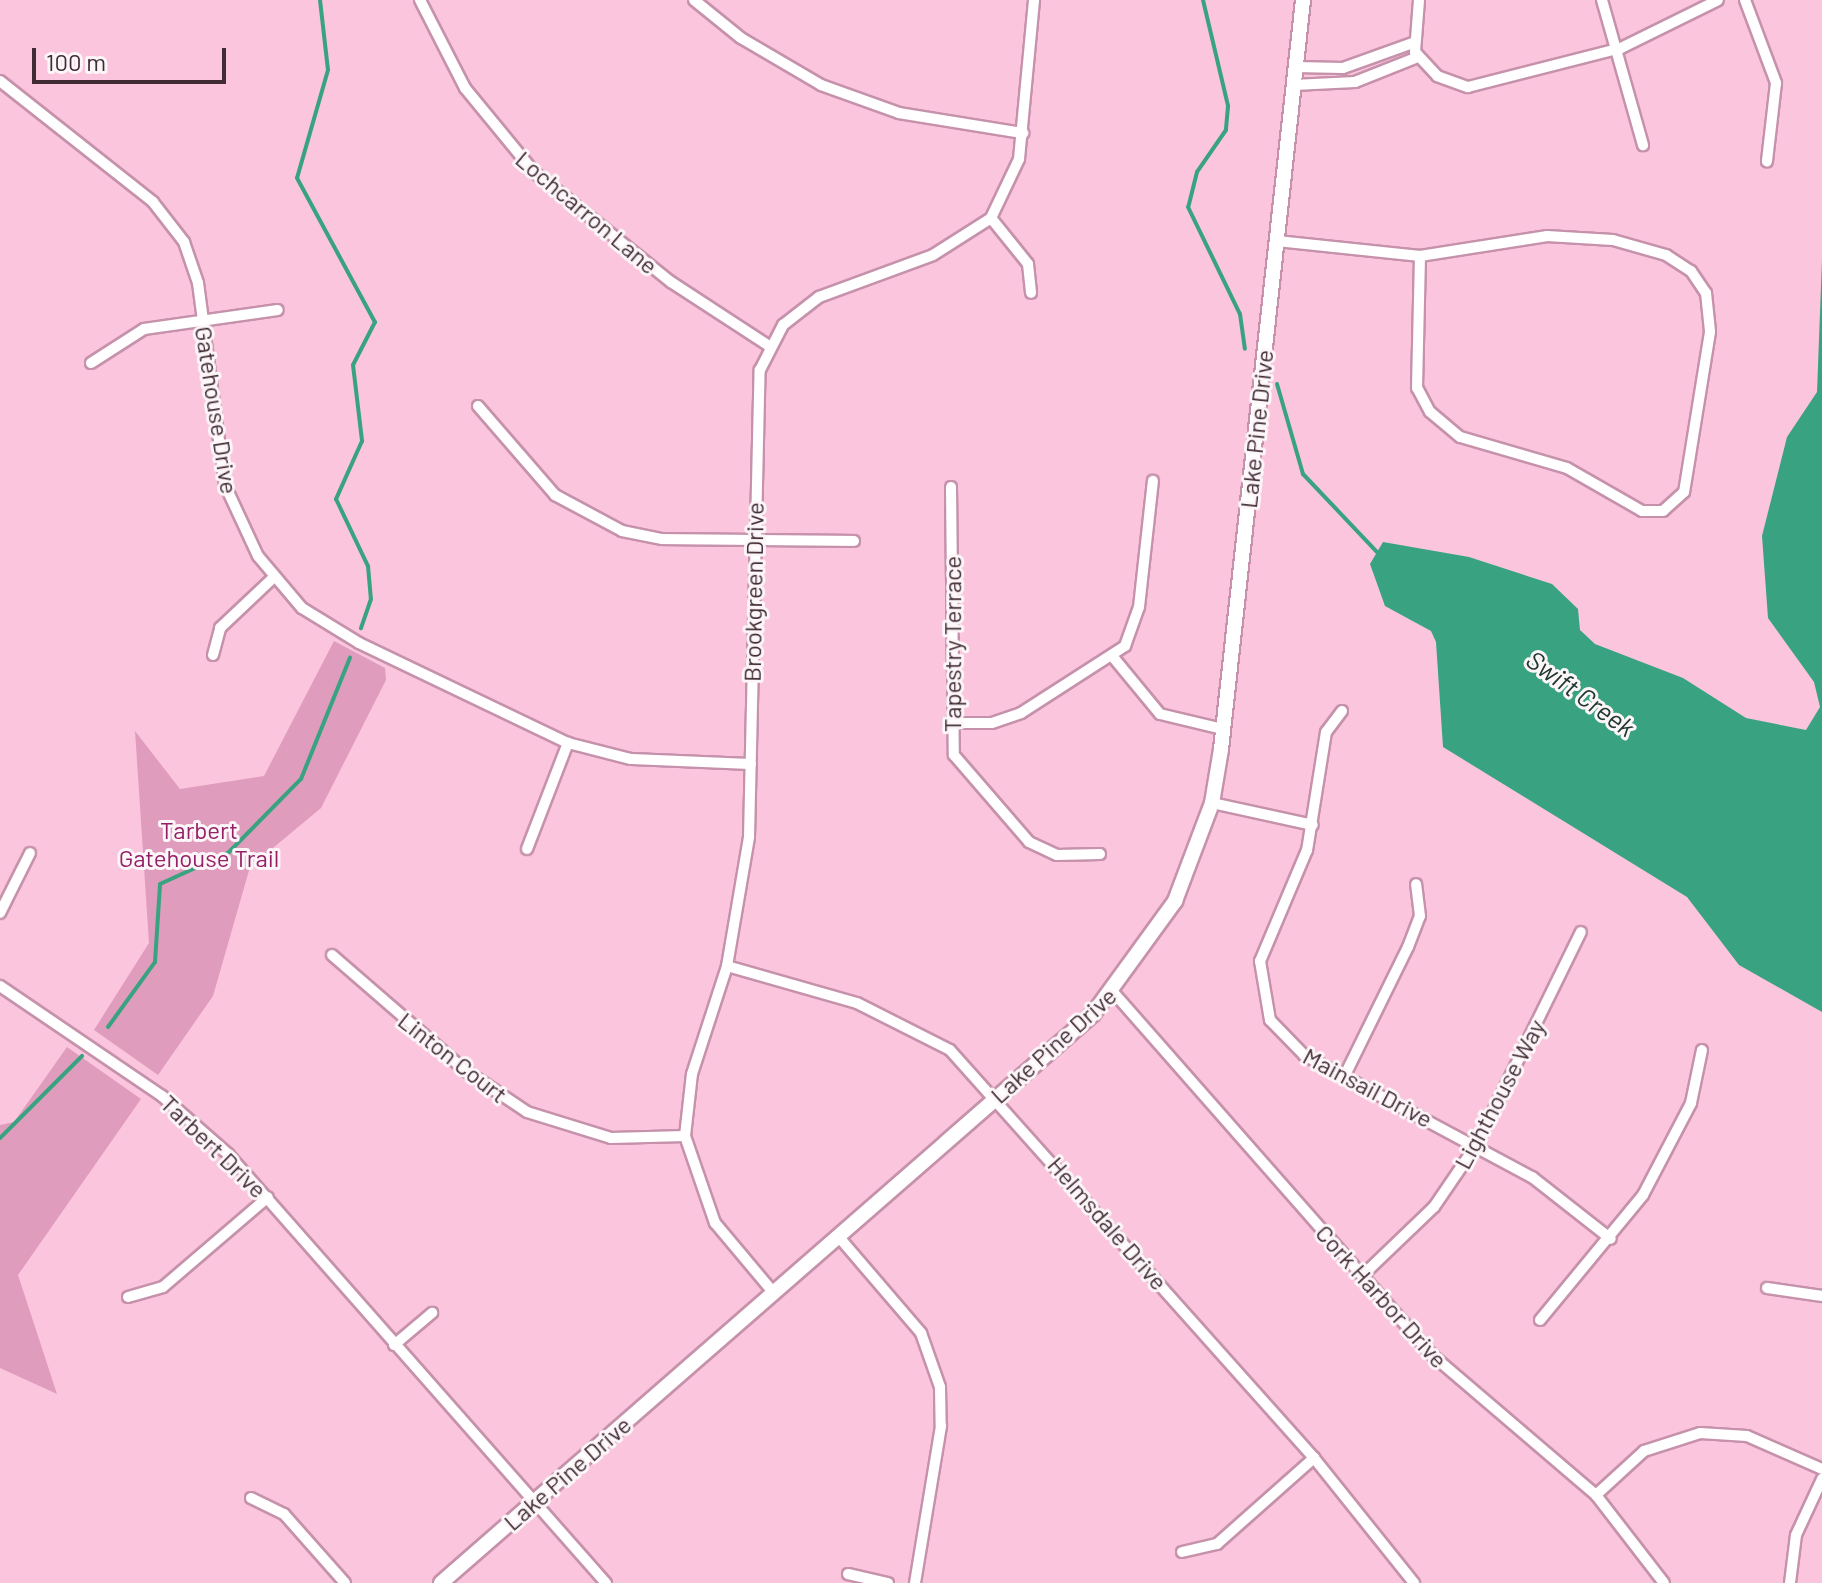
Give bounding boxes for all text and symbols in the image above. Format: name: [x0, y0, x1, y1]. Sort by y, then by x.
scale bar: [36, 32, 230, 82]
text: 100 m: [46, 47, 106, 76]
street label: Lochcarron Lane: [510, 144, 664, 280]
street label: Gatehouse Drive: [190, 324, 244, 496]
street label: Lake Pine Drive: [1233, 348, 1279, 510]
street label: Brookgreen Drive: [737, 502, 769, 682]
street label: Tapestry Terrace: [938, 556, 966, 732]
water label: Swift Creek: [1521, 643, 1641, 743]
park label: Tarbert Gatehouse Trail: [119, 816, 279, 872]
street label: Lake Pine Drive: [984, 981, 1122, 1109]
street label: Linton Court: [393, 1006, 513, 1108]
street label: Lighthouse Way: [1448, 1014, 1550, 1174]
street label: Mainsail Drive: [1298, 1041, 1438, 1133]
street label: Tarbert Drive: [155, 1088, 273, 1204]
street label: Helmsdale Drive: [1042, 1150, 1174, 1296]
street label: Cork Harbor Drive: [1310, 1218, 1454, 1374]
street label: Lake Pine Drive: [497, 1410, 637, 1536]

